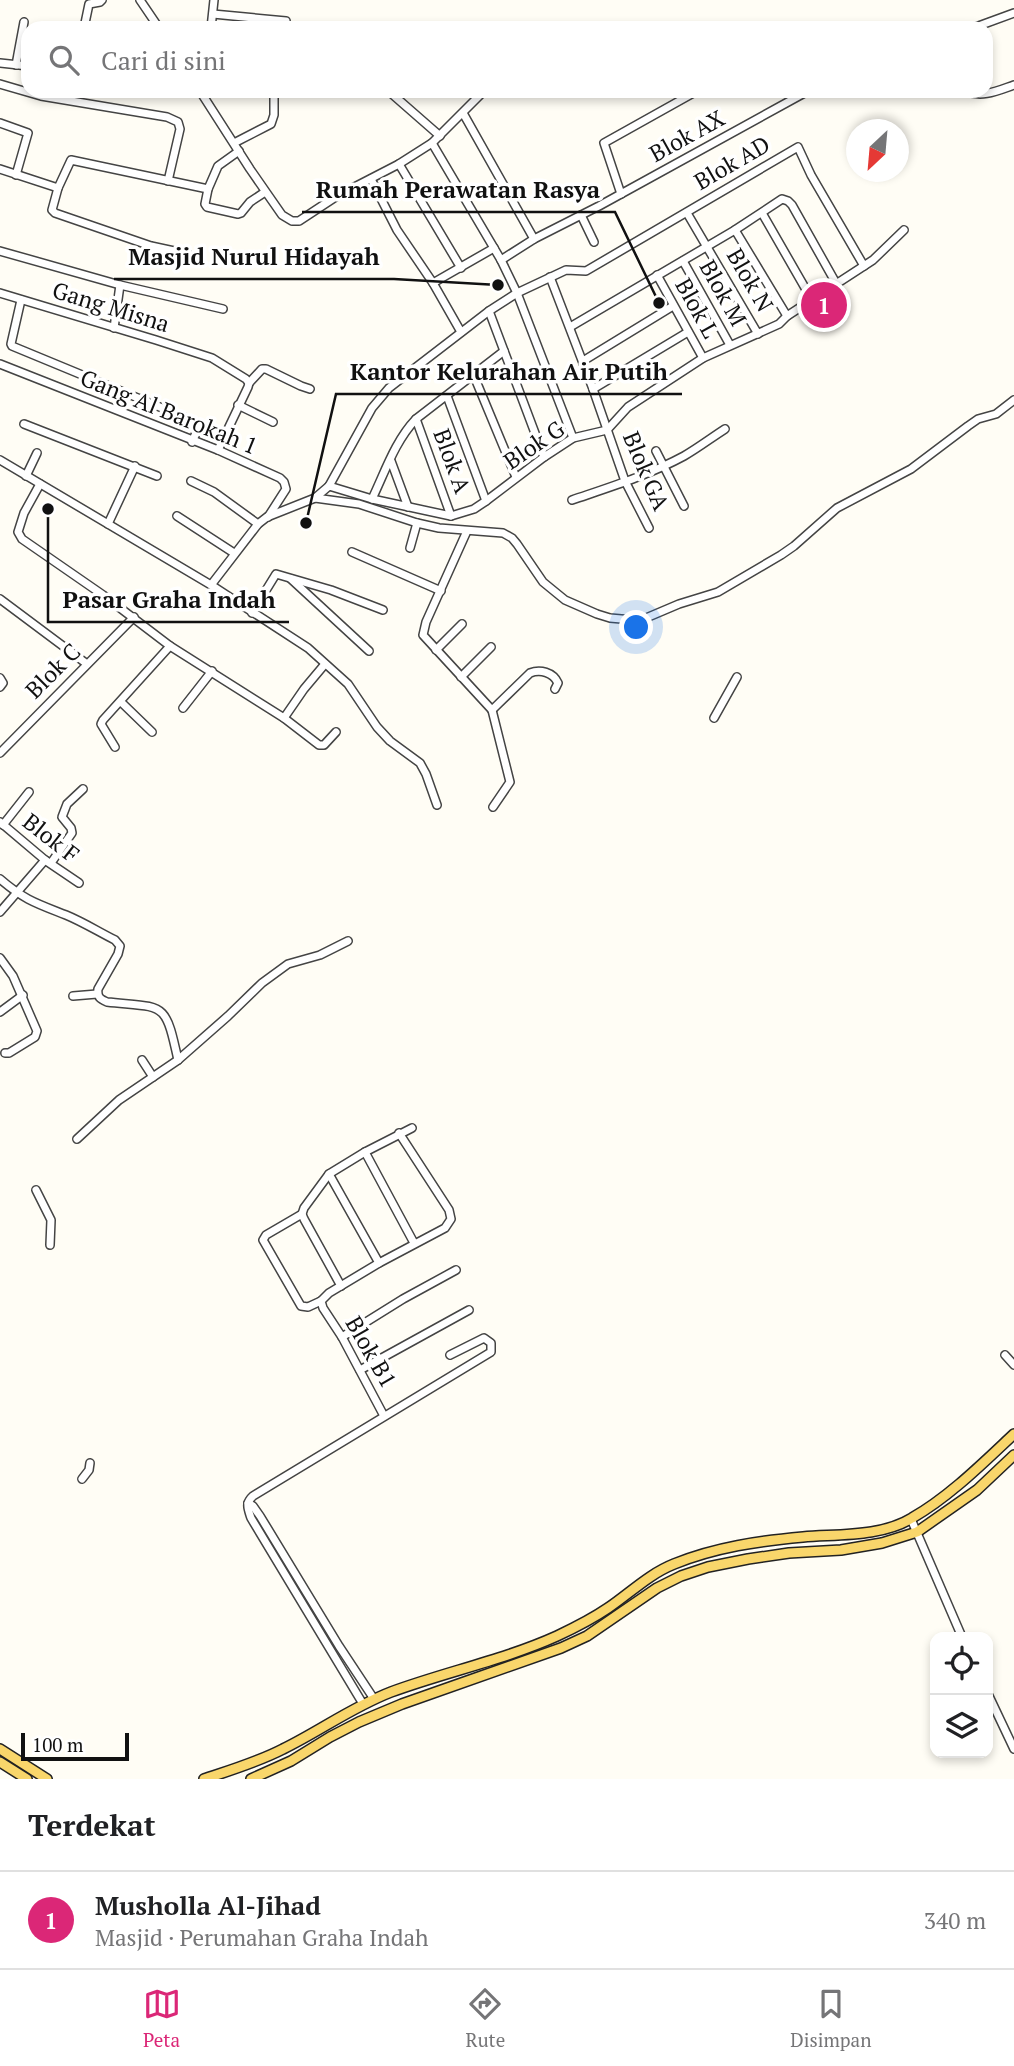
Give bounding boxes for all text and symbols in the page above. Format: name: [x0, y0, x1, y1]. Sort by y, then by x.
search box: [21, 21, 993, 98]
icon: search: [45, 41, 83, 79]
text: Cari di sini: [101, 43, 226, 77]
street label: Blok AX: [644, 102, 730, 169]
north arrow: [846, 119, 909, 182]
street label: Blok AD: [688, 128, 775, 197]
callout: Rumah Perawatan Rasya: [302, 167, 615, 212]
text: Rumah Perawatan Rasya: [316, 173, 601, 205]
callout: Masjid Nurul Hidayah: [114, 234, 394, 279]
text: Masjid Nurul Hidayah: [128, 240, 380, 272]
street label: Blok N: [720, 243, 781, 317]
street label: Blok M: [693, 254, 754, 331]
street label: Blok L: [668, 272, 727, 344]
street label: Gang Misna: [49, 274, 174, 339]
pin: 1: [801, 279, 847, 331]
callout: Kantor Kelurahan Air Putih: [336, 349, 682, 394]
text: Kantor Kelurahan Air Putih: [350, 355, 669, 387]
street label: Gang Al Barokah 1: [76, 362, 262, 461]
street label: Blok G: [497, 413, 570, 476]
street label: Blok A: [427, 424, 479, 498]
street label: Blok GA: [616, 427, 677, 515]
callout: Pasar Graha Indah: [48, 577, 289, 622]
text: Pasar Graha Indah: [62, 583, 276, 615]
your location: [619, 610, 653, 644]
street label: Blok C: [18, 636, 87, 705]
street label: Blok F: [17, 806, 86, 869]
street label: Blok B1: [339, 1310, 404, 1393]
map controls: [930, 1632, 993, 1758]
button: locate: [930, 1632, 993, 1695]
button: layers: [930, 1695, 993, 1758]
scale bar: [21, 1730, 130, 1762]
text: 100 m: [32, 1732, 83, 1757]
text: Terdekat: [28, 1805, 156, 1845]
text: Musholla Al-Jihad: [95, 1888, 321, 1922]
text: 1: [45, 1905, 58, 1936]
text: 340 m: [924, 1905, 986, 1936]
text: Masjid · Perumahan Graha Indah: [95, 1922, 429, 1953]
tab: Peta: [143, 1985, 181, 2052]
tab: Rute: [466, 1985, 505, 2052]
tab: Disimpan: [790, 1985, 871, 2052]

